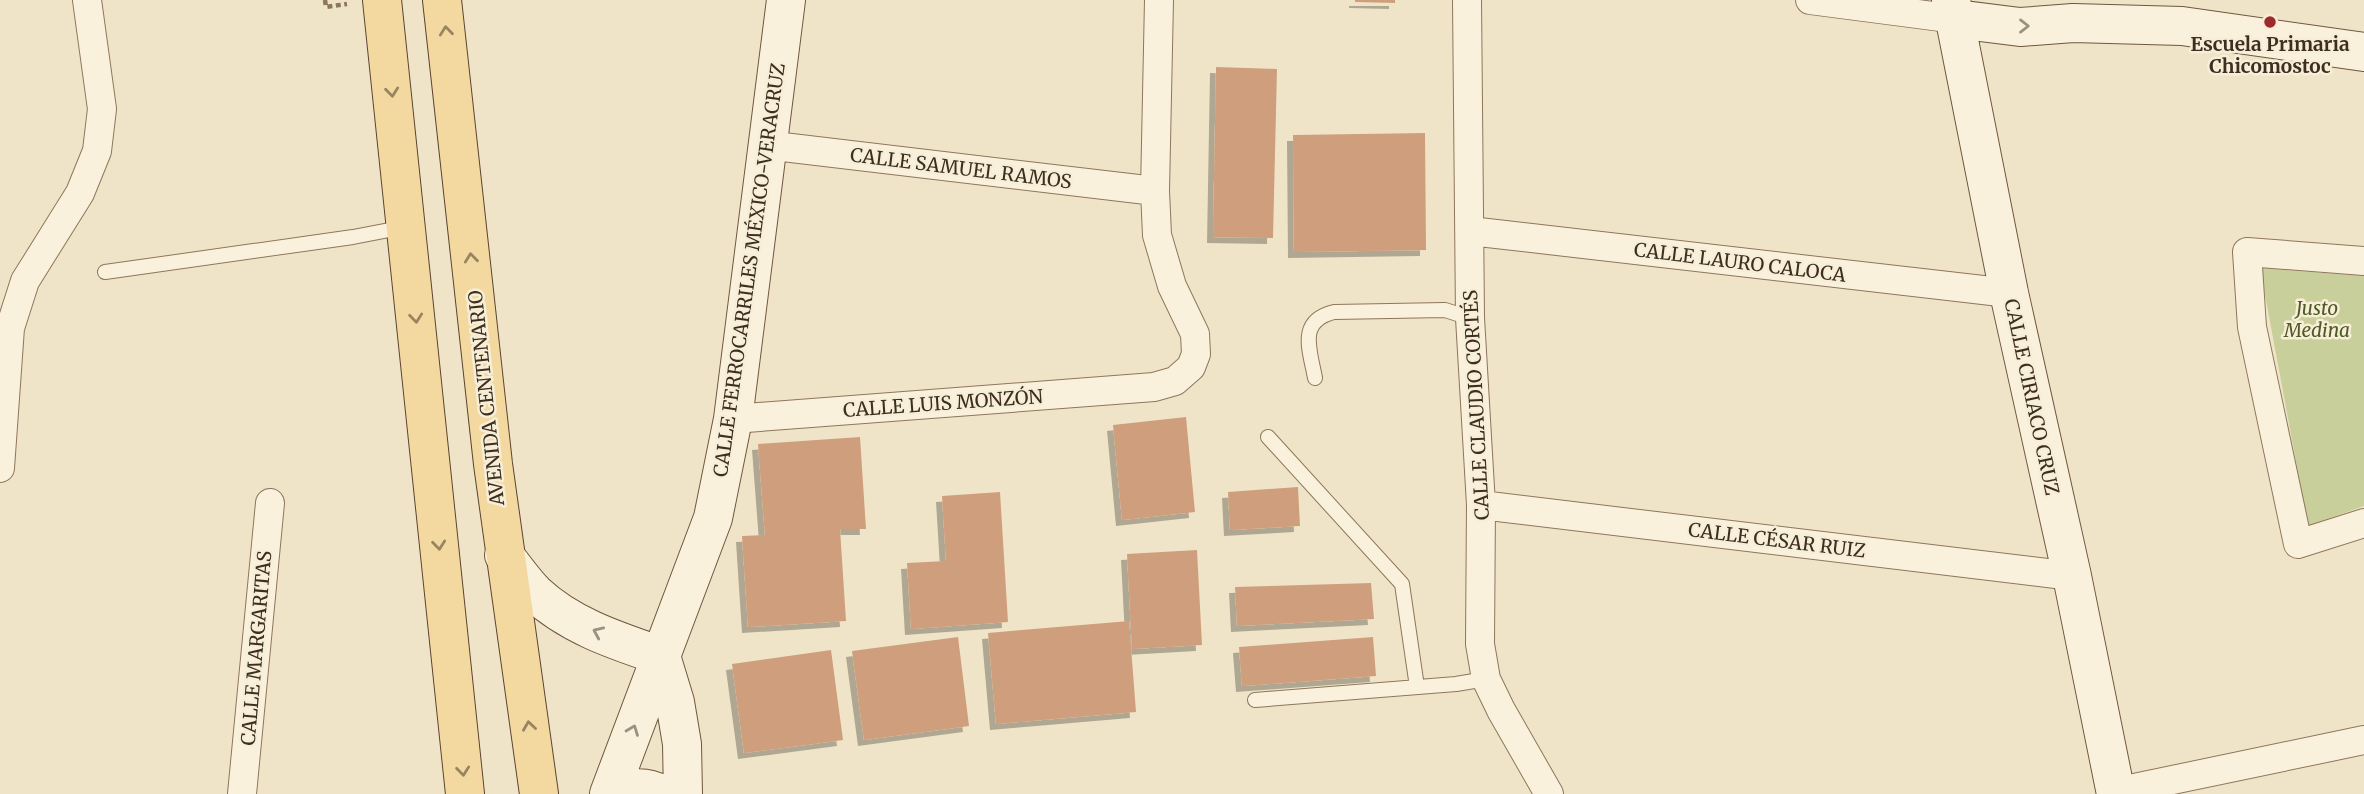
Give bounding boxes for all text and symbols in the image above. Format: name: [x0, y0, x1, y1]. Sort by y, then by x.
marker: Escuela Primaria Chicomostoc: [2262, 14, 2278, 30]
one-way arrow: [2019, 18, 2030, 34]
one-way arrow: [438, 26, 453, 37]
place label: Escuela Primaria Chicomostoc: [2190, 32, 2350, 78]
street label: CALLE FERROCARRILES MÉXICO-VERACRUZ: [708, 61, 790, 479]
one-way arrow: [384, 86, 399, 98]
street label: CALLE SAMUEL RAMOS: [849, 143, 1073, 193]
street label: CALLE LAURO CALOCA: [1633, 237, 1848, 287]
one-way arrow: [463, 252, 478, 263]
street label: AVENIDA CENTENARIO: [463, 289, 509, 508]
street label: CALLE CLAUDIO CORTÉS: [1458, 289, 1494, 521]
park label: Justo Medina: [2283, 296, 2350, 342]
street label: CALLE CIRIACO CRUZ: [1999, 297, 2065, 497]
one-way arrow: [408, 313, 423, 324]
street label: CALLE LUIS MONZÓN: [842, 384, 1044, 422]
street label: CALLE CÉSAR RUIZ: [1687, 517, 1867, 563]
one-way arrow: [432, 539, 447, 551]
street label: CALLE MARGARITAS: [236, 550, 276, 746]
one-way arrow: [592, 626, 605, 640]
one-way arrow: [522, 721, 537, 732]
one-way arrow: [625, 725, 639, 737]
one-way arrow: [455, 766, 470, 777]

